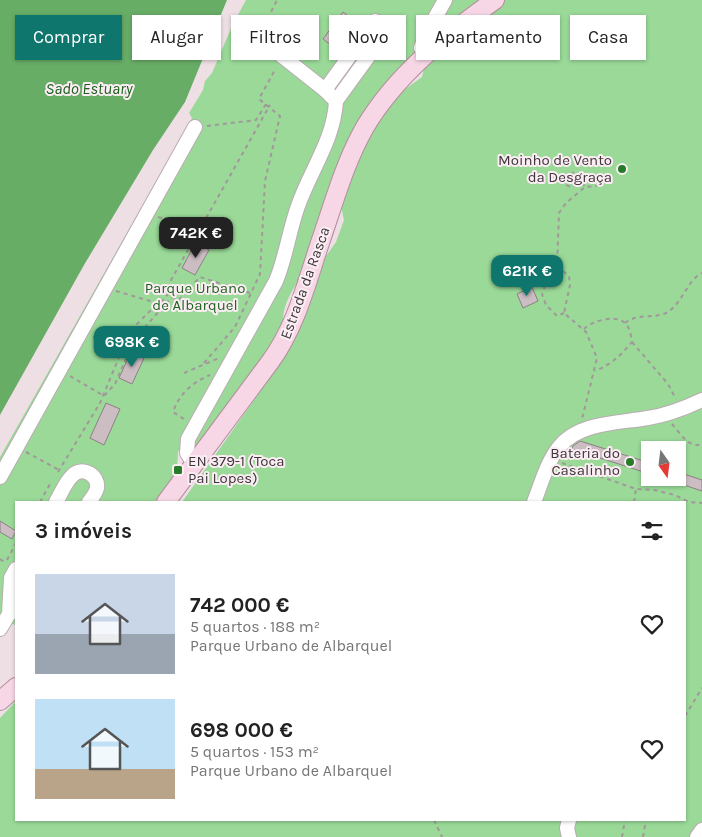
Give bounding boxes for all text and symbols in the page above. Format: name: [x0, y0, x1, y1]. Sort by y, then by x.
chip: Comprar: [15, 15, 122, 60]
chip: Alugar: [132, 15, 221, 60]
chip: Filtros: [231, 15, 319, 60]
chip: Novo: [329, 15, 406, 60]
chip: Apartamento: [416, 15, 560, 60]
chip: Casa: [570, 15, 646, 60]
water label: Sado Estuary: [46, 79, 133, 98]
place label: Moinho de Vento da Desgraça: [498, 151, 612, 186]
marker: Moinho de Vento da Desgraça: [616, 163, 628, 175]
pin: 742K €: [155, 216, 237, 259]
text: 742K €: [170, 223, 222, 242]
street label: Estrada da Rasca: [276, 224, 334, 342]
pin: 621K €: [486, 254, 568, 297]
text: 621K €: [502, 261, 552, 280]
park label: Parque Urbano de Albarquel: [145, 279, 245, 314]
pin: 698K €: [91, 326, 173, 368]
text: 698K €: [105, 332, 159, 351]
north arrow: [641, 441, 686, 486]
map controls: [641, 441, 686, 486]
place label: Bateria do Casalinho: [550, 444, 620, 479]
place label: EN 379-1 (Toca Pai Lopes): [188, 452, 284, 487]
marker: Bateria do Casalinho: [624, 456, 636, 468]
marker: EN 379-1 (Toca Pai Lopes): [172, 464, 184, 476]
icon: filters: [638, 517, 666, 545]
text: 3 imóveis: [35, 519, 132, 543]
text: 742 000 €: [190, 593, 289, 617]
icon: home: [75, 594, 135, 654]
icon: heart: [638, 610, 666, 638]
text: 5 quartos · 188 m²: [190, 617, 320, 636]
text: Parque Urbano de Albarquel: [190, 636, 392, 655]
text: 698 000 €: [190, 718, 293, 742]
icon: home: [75, 719, 135, 779]
icon: heart: [638, 735, 666, 763]
text: 5 quartos · 153 m²: [190, 742, 319, 761]
text: Parque Urbano de Albarquel: [190, 761, 392, 780]

